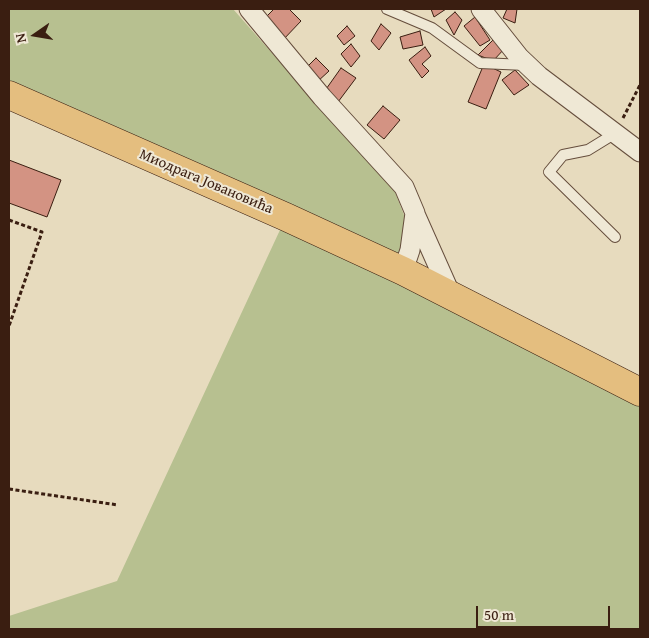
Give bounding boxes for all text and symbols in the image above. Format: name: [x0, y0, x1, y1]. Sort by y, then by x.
north arrow: [10, 10, 60, 60]
text: N: [10, 32, 31, 45]
street label: Миодрага Јовановића: [136, 146, 276, 218]
scale bar: [479, 596, 613, 628]
text: 50 m: [484, 604, 514, 625]

